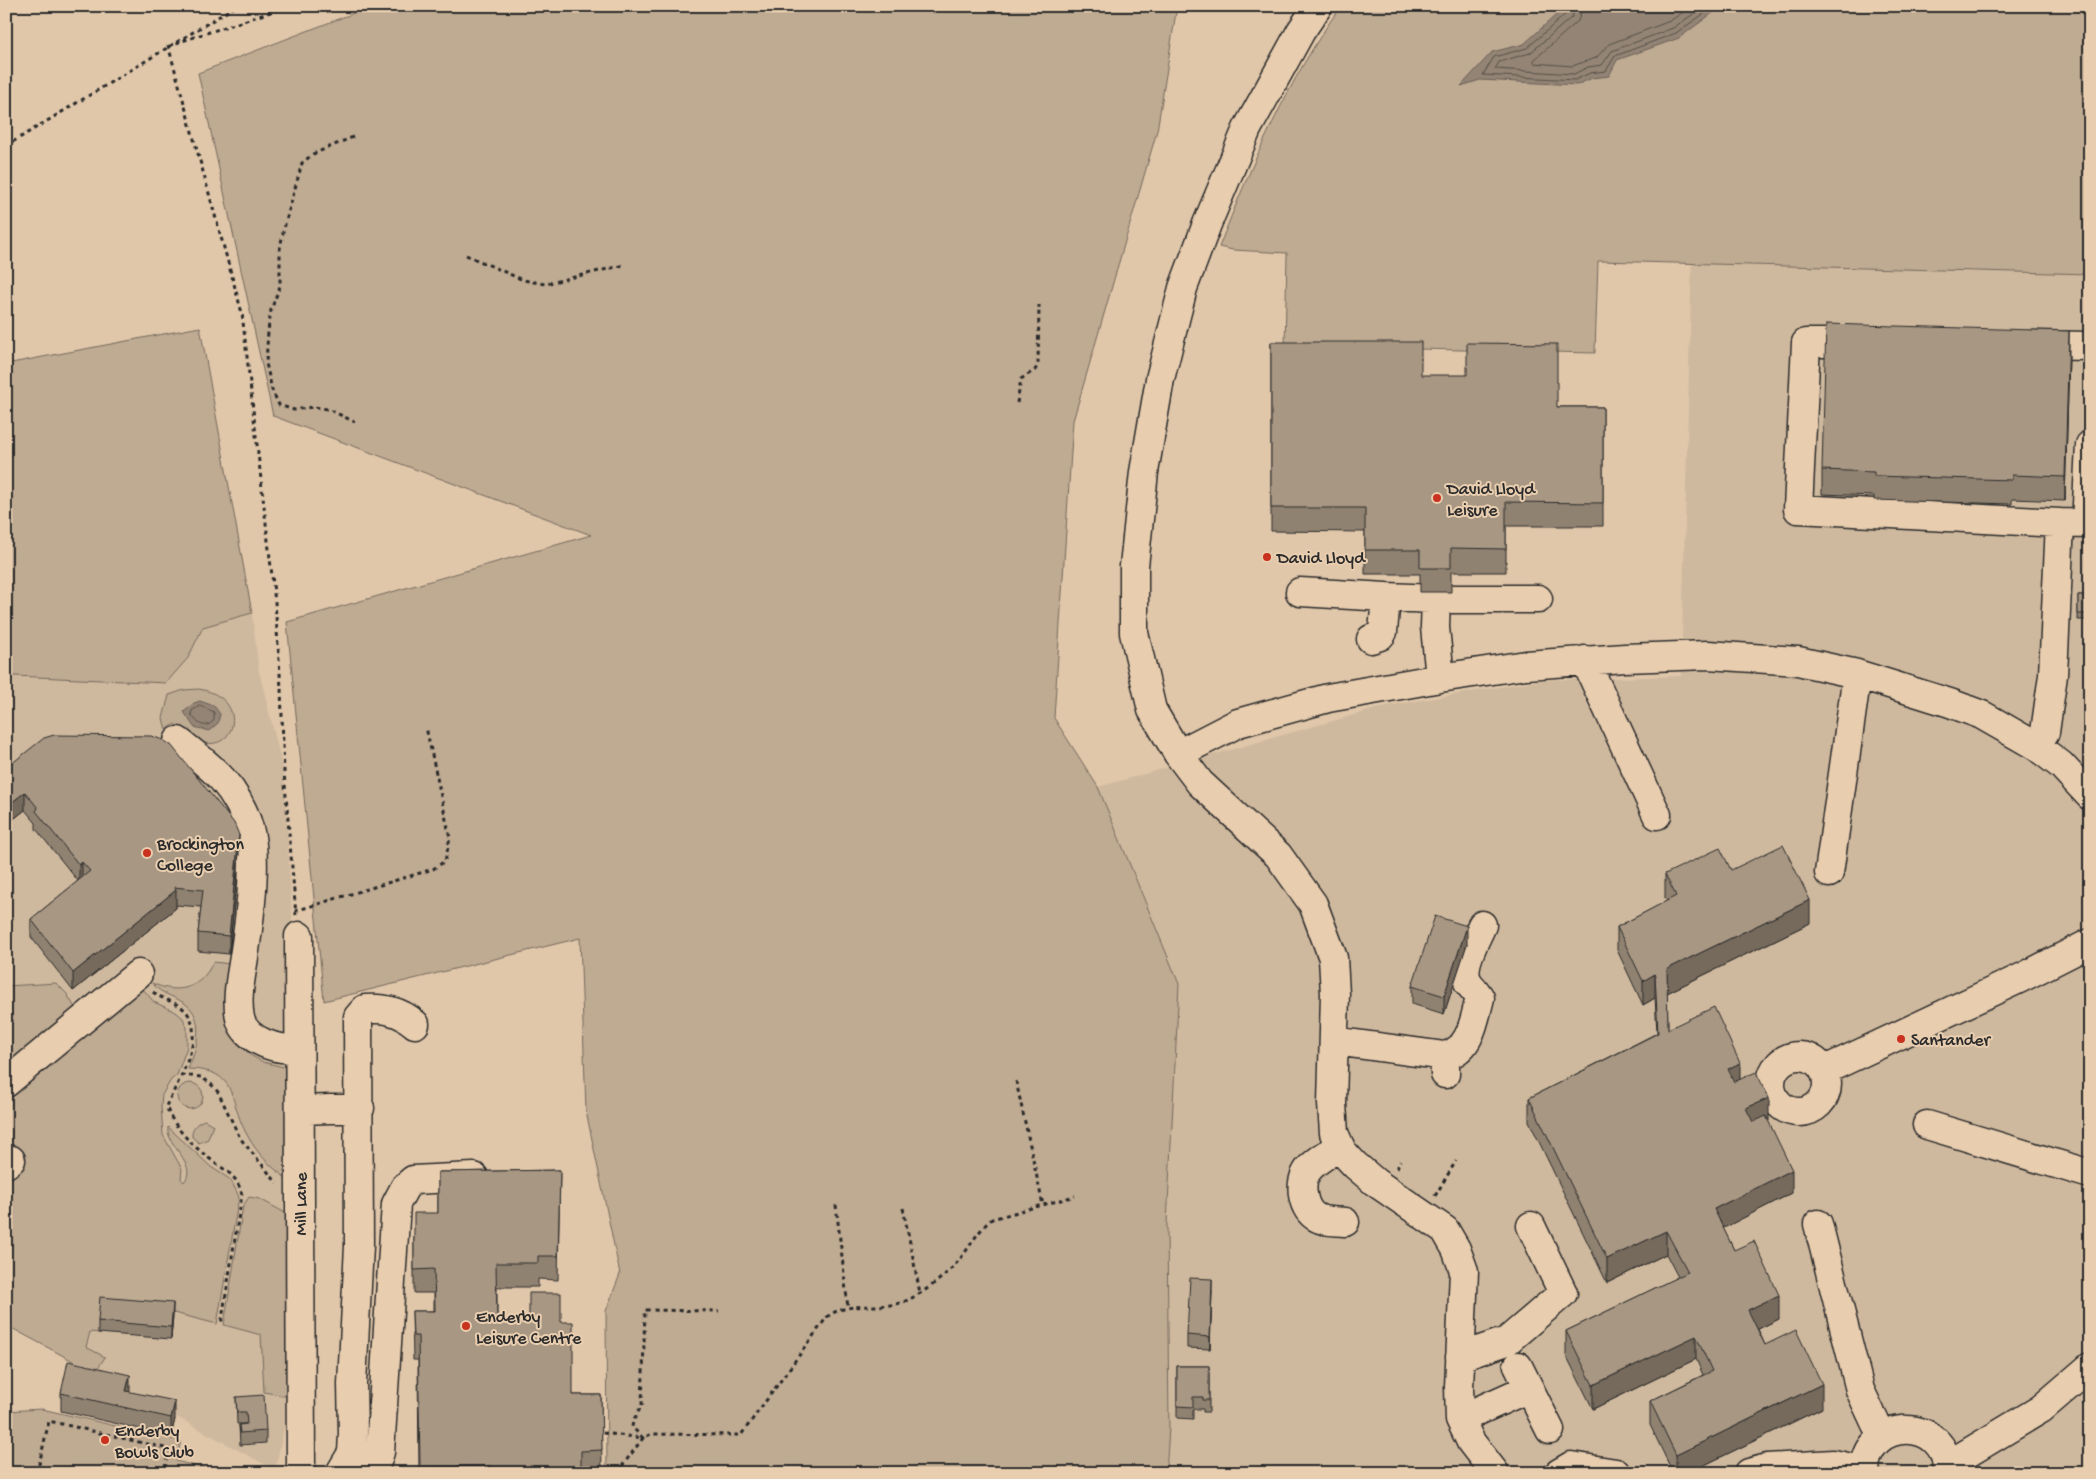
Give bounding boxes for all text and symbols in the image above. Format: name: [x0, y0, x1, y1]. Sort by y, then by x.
place label: David Lloyd Leisure: [1446, 480, 1536, 522]
marker: David Lloyd Leisure: [1431, 492, 1443, 504]
place label: David Lloyd: [1276, 549, 1366, 570]
marker: David Lloyd: [1261, 551, 1273, 563]
place label: Brockington College: [156, 835, 244, 877]
marker: Brockington College: [141, 847, 153, 859]
place label: Santander: [1911, 1031, 1992, 1052]
marker: Santander: [1895, 1033, 1907, 1045]
street label: Mill Lane: [292, 1172, 313, 1236]
place label: Enderby Leisure Centre: [476, 1308, 582, 1350]
marker: Enderby Leisure Centre: [460, 1320, 472, 1332]
place label: Enderby Bowls Club: [114, 1422, 195, 1464]
marker: Enderby Bowls Club: [99, 1434, 111, 1446]

